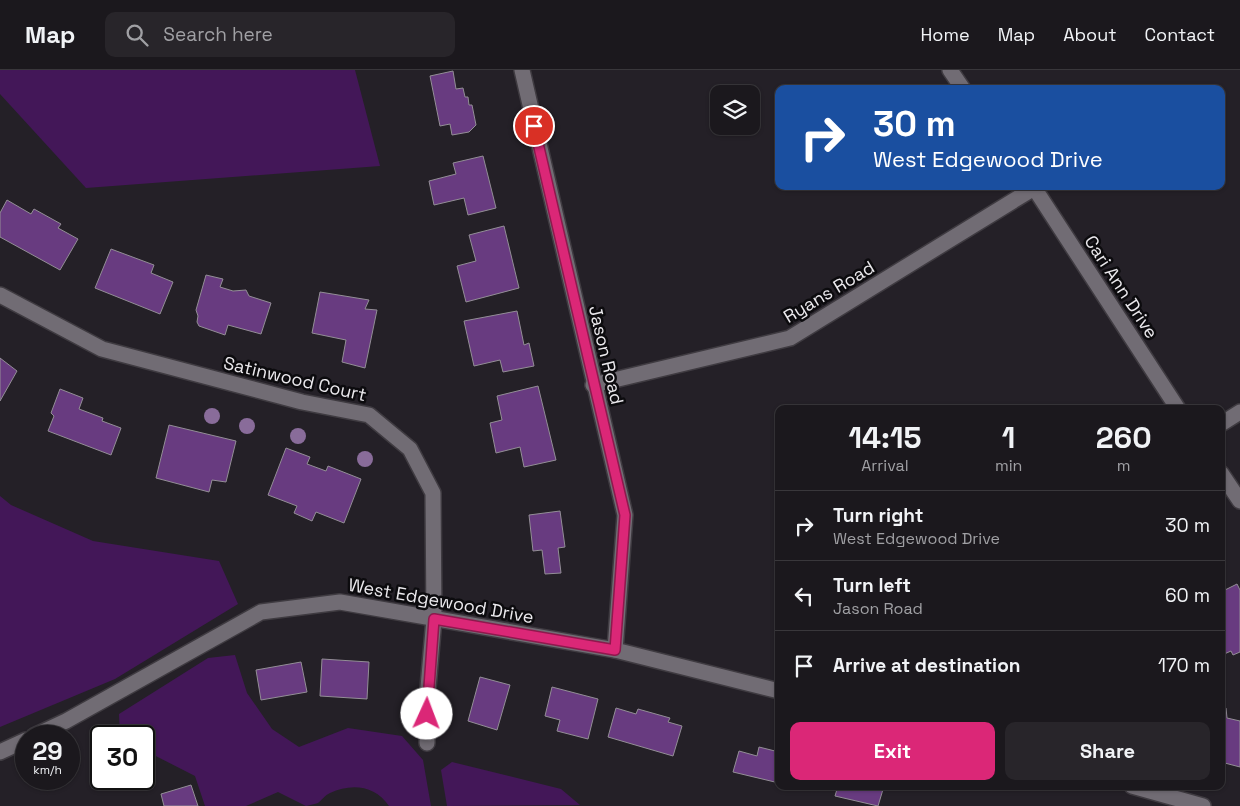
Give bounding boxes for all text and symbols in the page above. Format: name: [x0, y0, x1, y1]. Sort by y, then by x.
search box: [105, 12, 455, 57]
text: Map: [25, 19, 75, 50]
icon: search: [123, 21, 151, 49]
text: Search here: [163, 22, 273, 47]
text: Home: [921, 23, 970, 46]
text: Map: [998, 23, 1035, 46]
text: About: [1063, 23, 1117, 46]
text: Contact: [1145, 23, 1215, 46]
map controls: [710, 85, 760, 135]
button: layers: [710, 85, 760, 135]
text: 30 m: [873, 102, 956, 146]
pin: [513, 105, 555, 147]
icon: right: [790, 105, 855, 170]
icon: arrive: [520, 112, 548, 140]
text: West Edgewood Drive: [873, 145, 1103, 173]
street label: Cari Ann Drive: [1079, 231, 1163, 343]
street label: Ryans Road: [779, 255, 878, 328]
street label: Jason Road: [584, 303, 629, 407]
street label: Satinwood Court: [221, 351, 369, 406]
text: 14:15: [848, 418, 922, 457]
text: 1: [1002, 418, 1015, 457]
text: 260: [1096, 418, 1152, 457]
text: Arrival: [861, 455, 909, 476]
text: min: [995, 455, 1022, 476]
text: m: [1117, 455, 1131, 476]
text: Turn right: [833, 503, 923, 528]
icon: right: [790, 512, 818, 540]
text: 30 m: [1165, 513, 1210, 538]
text: West Edgewood Drive: [833, 528, 1000, 549]
street label: West Edgewood Drive: [347, 573, 536, 628]
text: Turn left: [833, 573, 911, 598]
icon: left: [790, 582, 818, 610]
text: 60 m: [1165, 583, 1210, 608]
text: Jason Road: [833, 598, 923, 619]
icon: arrive: [790, 652, 818, 680]
text: Arrive at destination: [833, 653, 1021, 678]
text: 170 m: [1158, 653, 1210, 678]
position arrow: [400, 687, 452, 739]
button: Exit: [790, 722, 995, 780]
button: Share: [1005, 722, 1210, 780]
speed limit sign: 30: [90, 725, 155, 790]
text: 29: [32, 735, 63, 767]
text: km/h: [33, 762, 62, 778]

